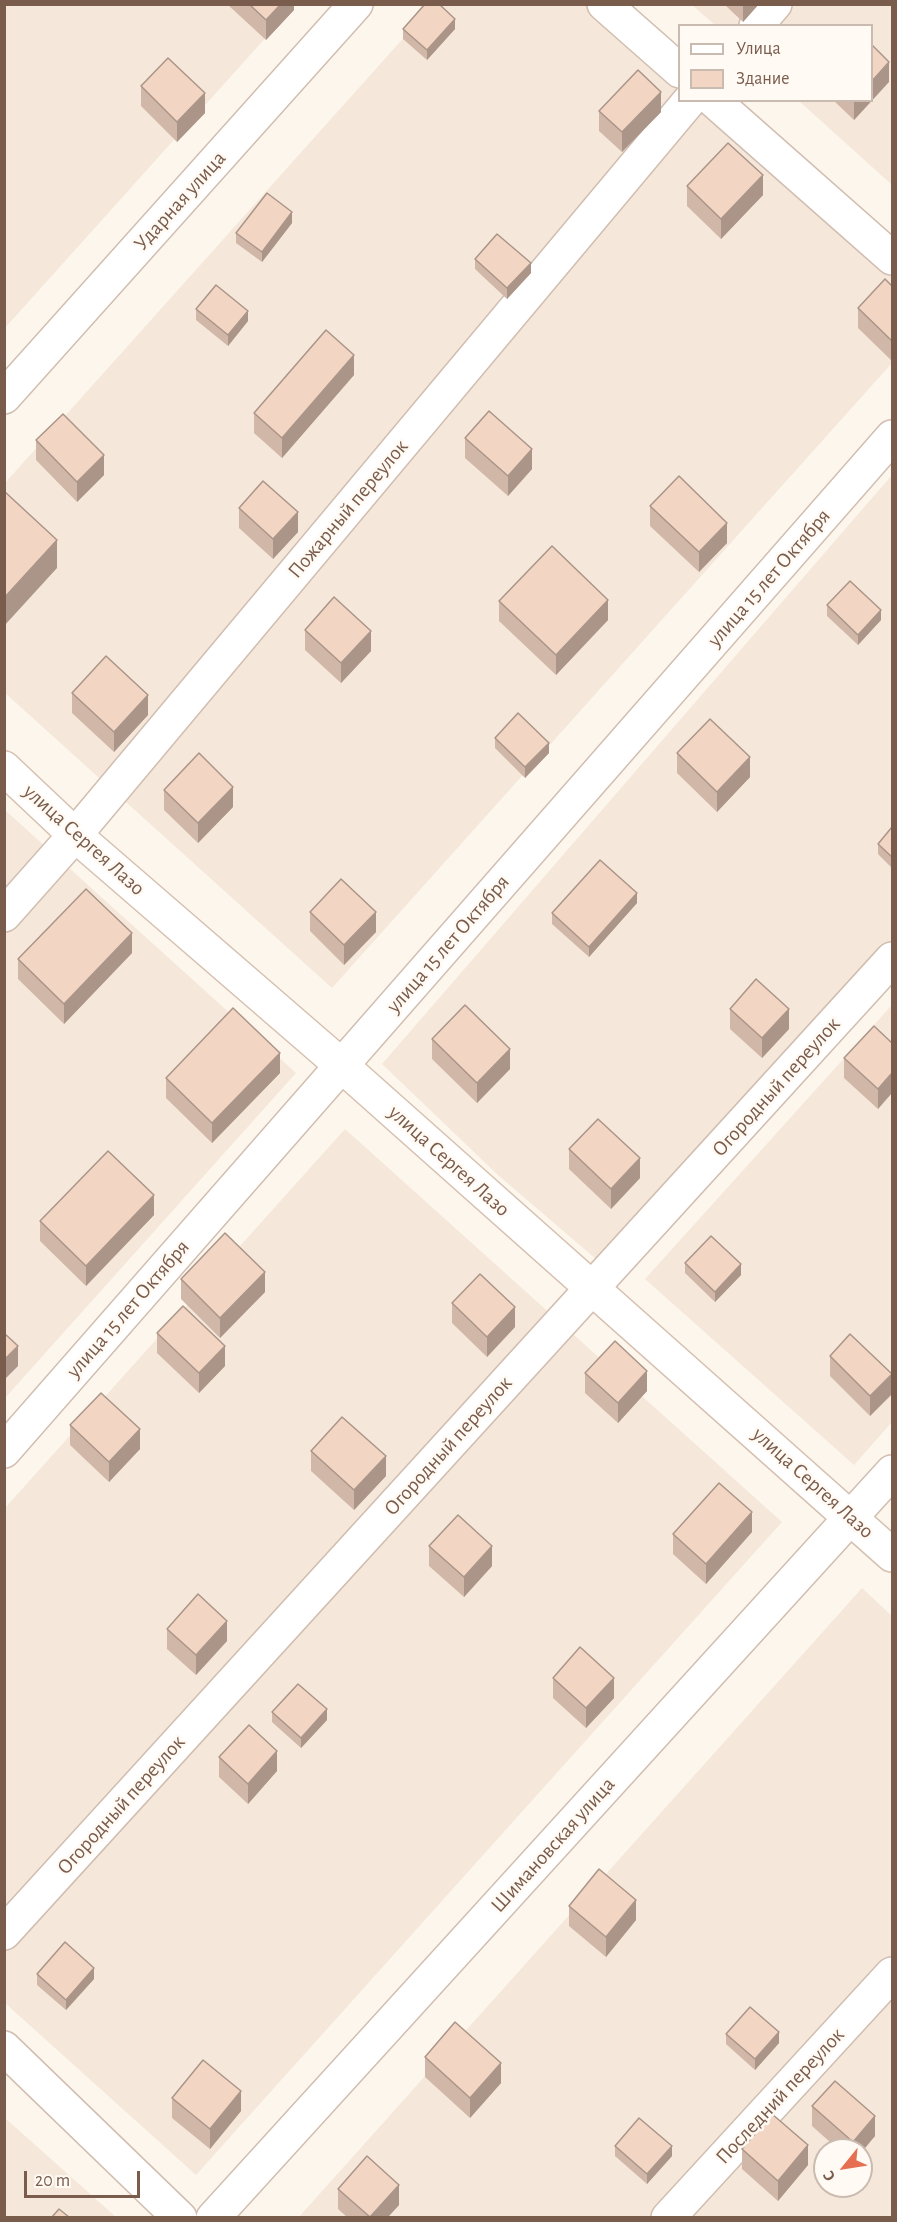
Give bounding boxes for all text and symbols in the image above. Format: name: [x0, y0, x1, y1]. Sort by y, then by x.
legend: [678, 24, 873, 102]
text: Улица: [736, 40, 781, 58]
text: Здание: [736, 70, 790, 88]
street label: Ударная улица: [129, 146, 231, 256]
street label: Пожарный переулок: [283, 434, 413, 584]
street label: улица 15 лет Октября: [702, 504, 836, 652]
street label: улица Сергея Лазо: [18, 779, 150, 901]
street label: улица 15 лет Октября: [381, 870, 515, 1018]
street label: Огородный переулок: [707, 1012, 845, 1162]
street label: улица Сергея Лазо: [383, 1100, 515, 1222]
street label: улица 15 лет Октября: [61, 1235, 195, 1383]
street label: Огородный переулок: [379, 1371, 517, 1521]
street label: улица Сергея Лазо: [747, 1422, 879, 1544]
street label: Огородный переулок: [52, 1730, 190, 1880]
street label: Шимановская улица: [486, 1772, 620, 1918]
street label: Последний переулок: [710, 2023, 850, 2169]
north arrow: [813, 2138, 873, 2198]
scale bar: [27, 2159, 142, 2197]
text: С: [820, 2168, 838, 2184]
text: 20 m: [35, 2172, 70, 2190]

